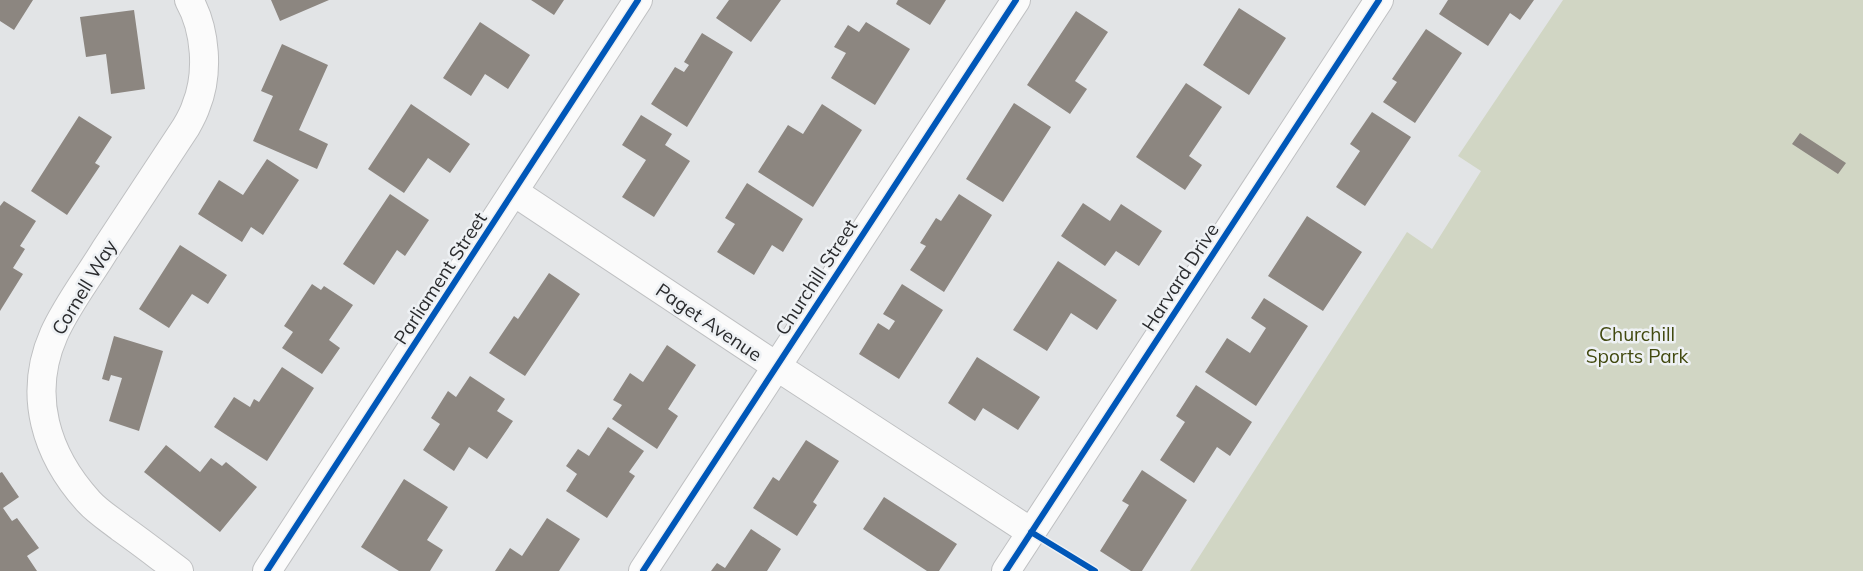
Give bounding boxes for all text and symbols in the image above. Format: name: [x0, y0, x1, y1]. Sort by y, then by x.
street label: Parliament Street: [388, 207, 492, 349]
street label: Churchill Street: [770, 214, 863, 340]
street label: Harvard Drive: [1136, 219, 1224, 335]
street label: Cornell Way: [46, 235, 122, 339]
street label: Paget Avenue: [651, 278, 767, 366]
park label: Churchill Sports Park: [1586, 322, 1688, 368]

